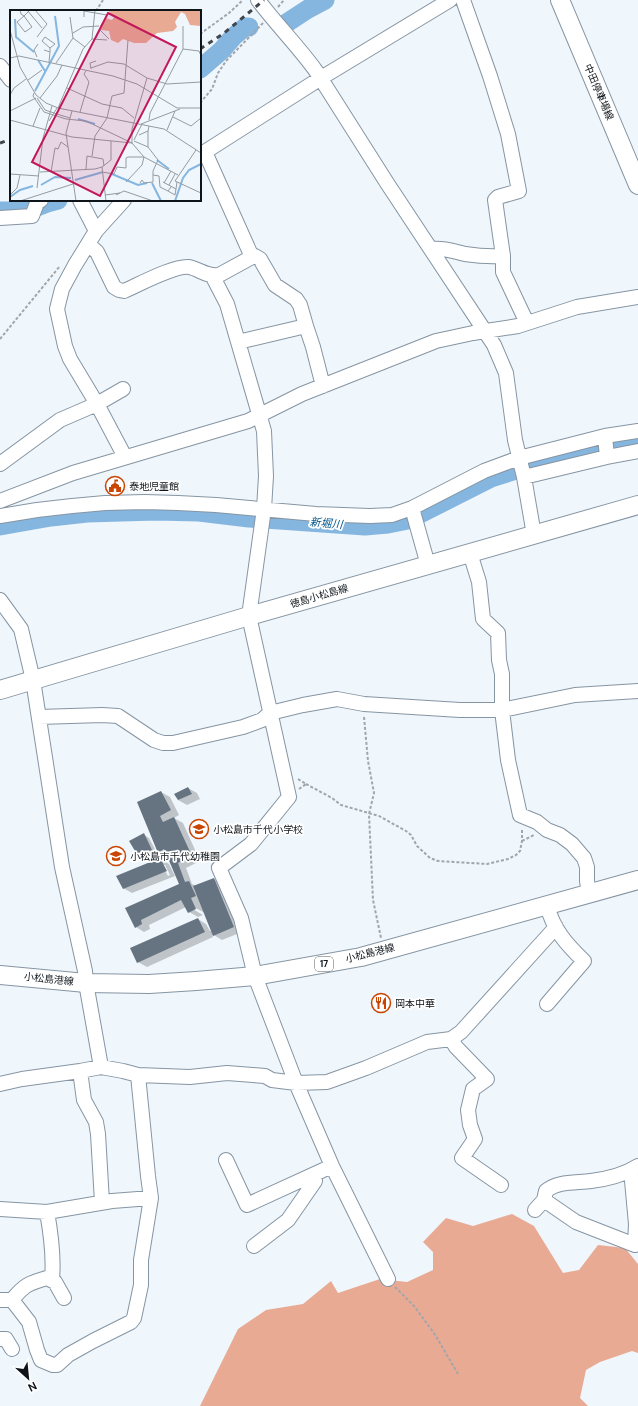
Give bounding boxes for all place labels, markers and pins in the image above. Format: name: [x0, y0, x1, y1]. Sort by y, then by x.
public building icon: 泰地児童館: [104, 475, 126, 497]
place label: 泰地児童館: [129, 480, 179, 493]
school or university icon: 小松島市千代小学校: [188, 818, 210, 840]
place label: 小松島市千代小学校: [213, 823, 303, 836]
school or university icon: 小松島市千代幼稚園: [105, 845, 127, 867]
place label: 小松島市千代幼稚園: [130, 850, 220, 863]
restaurant icon: 岡本中華: [370, 992, 392, 1014]
place label: 岡本中華: [395, 997, 435, 1010]

